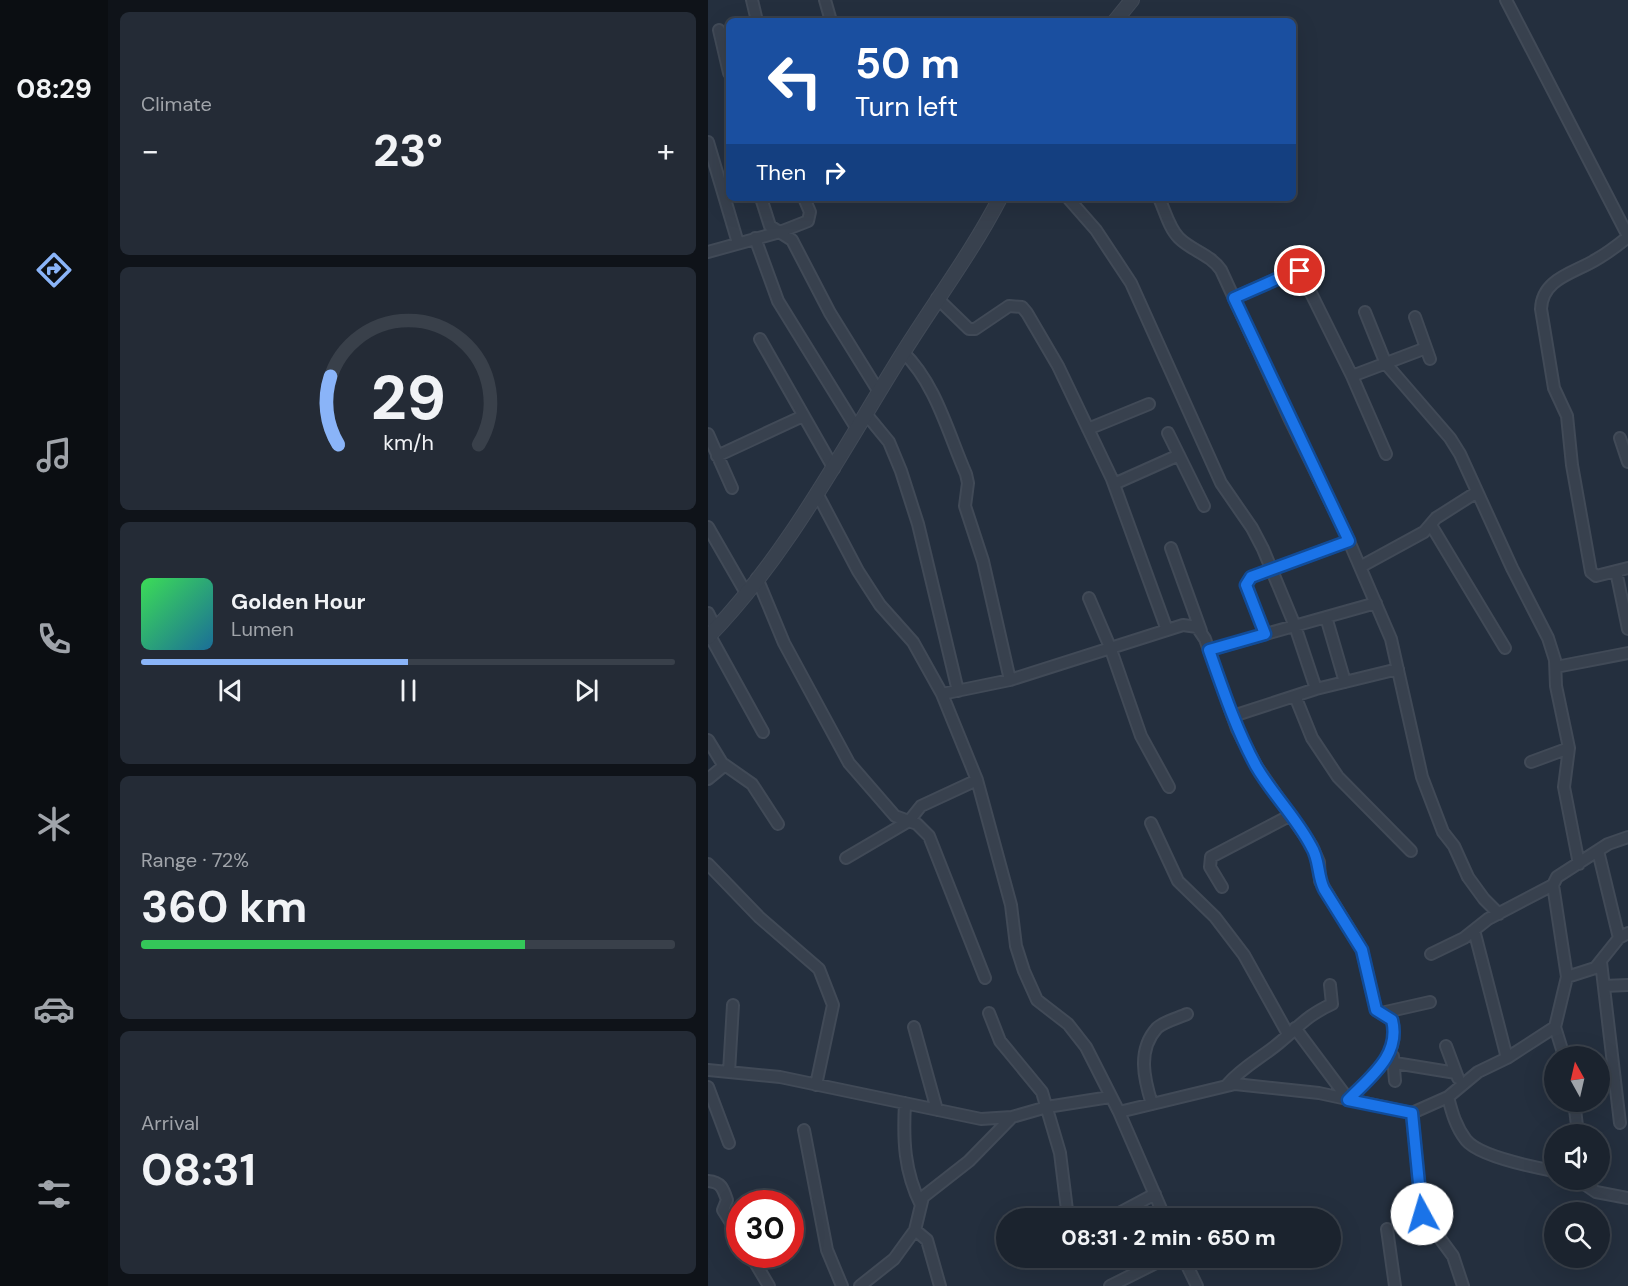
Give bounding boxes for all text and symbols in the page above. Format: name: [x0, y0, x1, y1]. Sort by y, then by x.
text: 50 m: [855, 36, 960, 91]
icon: left: [756, 42, 834, 120]
text: 08:29: [16, 71, 92, 106]
text: Turn left: [855, 89, 958, 124]
text: Climate: [141, 91, 212, 117]
text: 23°: [373, 121, 443, 180]
text: −: [141, 129, 159, 172]
text: +: [657, 129, 675, 172]
icon: right: [818, 156, 851, 189]
text: Then: [756, 158, 806, 187]
pin: [1274, 245, 1325, 296]
icon: directions: [33, 249, 75, 291]
icon: arrive: [1283, 254, 1316, 287]
text: 29: [370, 357, 446, 438]
text: km/h: [383, 430, 433, 458]
icon: music: [33, 434, 75, 476]
text: Golden Hour: [231, 587, 366, 616]
text: Lumen: [231, 616, 294, 642]
icon: phone: [33, 618, 75, 660]
icon: previous: [214, 674, 247, 707]
icon: pause: [392, 674, 425, 707]
icon: next: [570, 674, 603, 707]
icon: climate: [33, 803, 75, 845]
text: Range · 72%: [141, 847, 249, 873]
text: 360 km: [141, 877, 307, 936]
icon: car: [33, 988, 75, 1030]
north arrow: [1544, 1046, 1610, 1112]
map controls: [1544, 1046, 1610, 1268]
text: Arrival: [141, 1110, 199, 1136]
button: sound: [1544, 1124, 1610, 1190]
text: 08:31: [141, 1140, 256, 1199]
icon: filters: [33, 1173, 75, 1215]
position arrow: [1390, 1182, 1454, 1246]
speed limit sign: 30: [726, 1190, 804, 1268]
button: search: [1544, 1202, 1610, 1268]
text: 08:31 · 2 min · 650 m: [1061, 1223, 1276, 1252]

